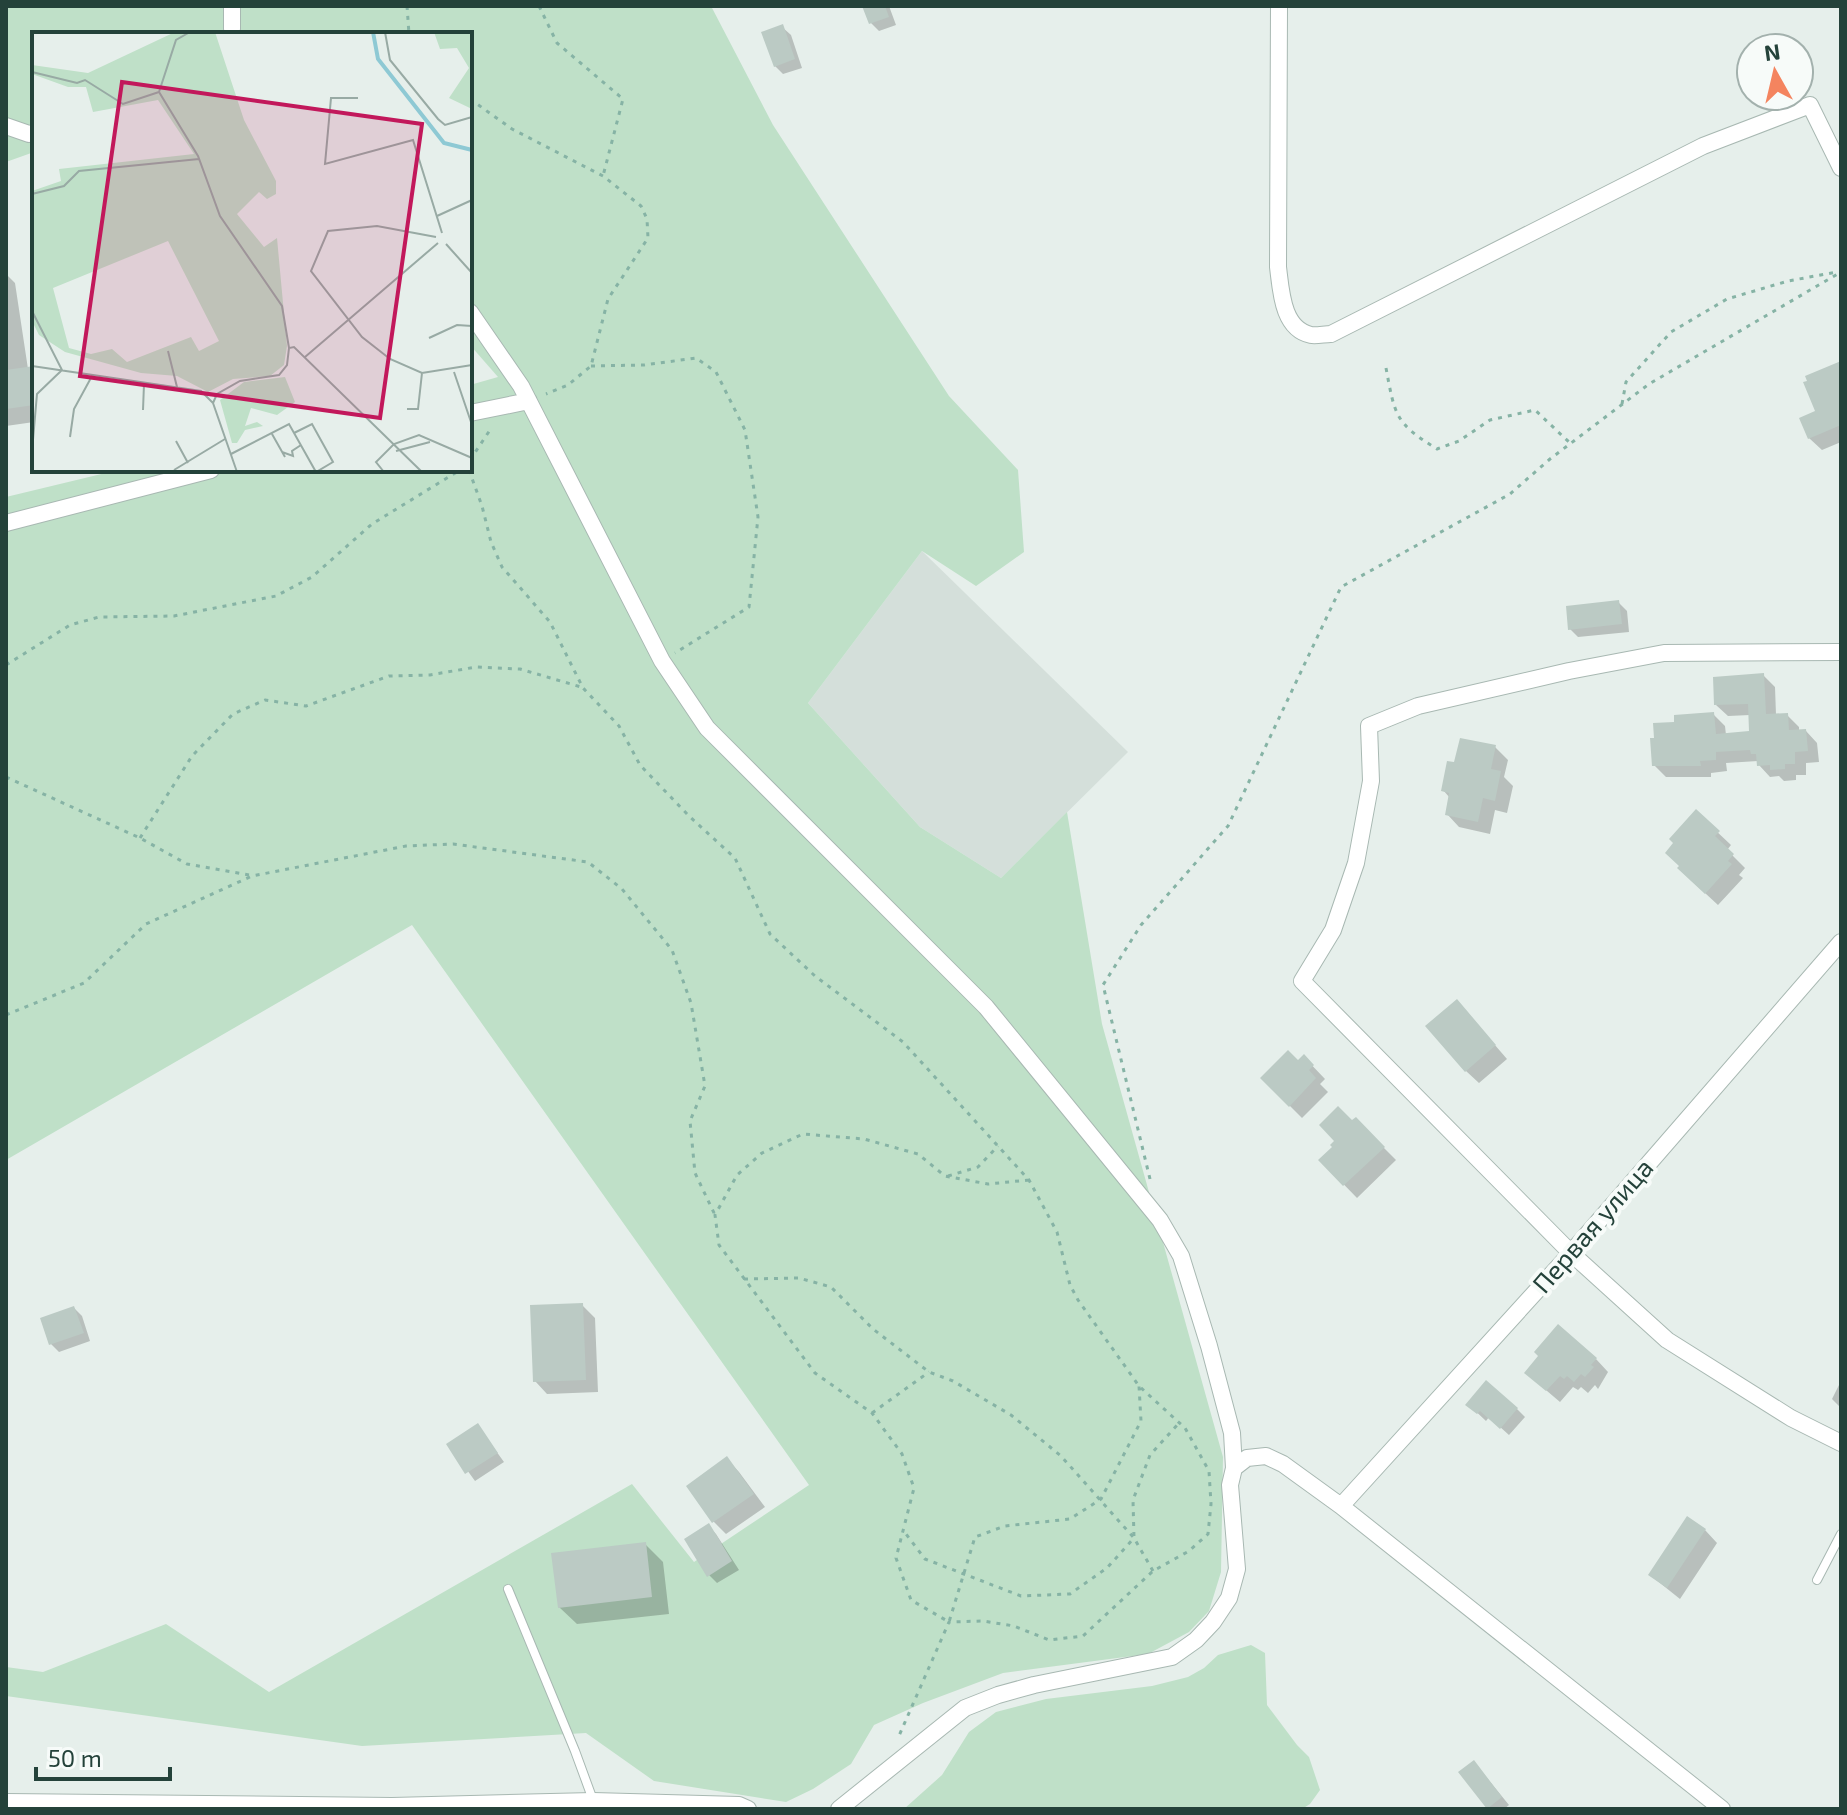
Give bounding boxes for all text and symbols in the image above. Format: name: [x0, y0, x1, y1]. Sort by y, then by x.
inset map: [32, 32, 472, 472]
north arrow: [1735, 32, 1815, 112]
text: N: [1762, 37, 1782, 65]
street label: Первая улица: [1525, 1151, 1659, 1299]
scale bar: [36, 1731, 170, 1781]
text: 50 m: [48, 1743, 102, 1772]

